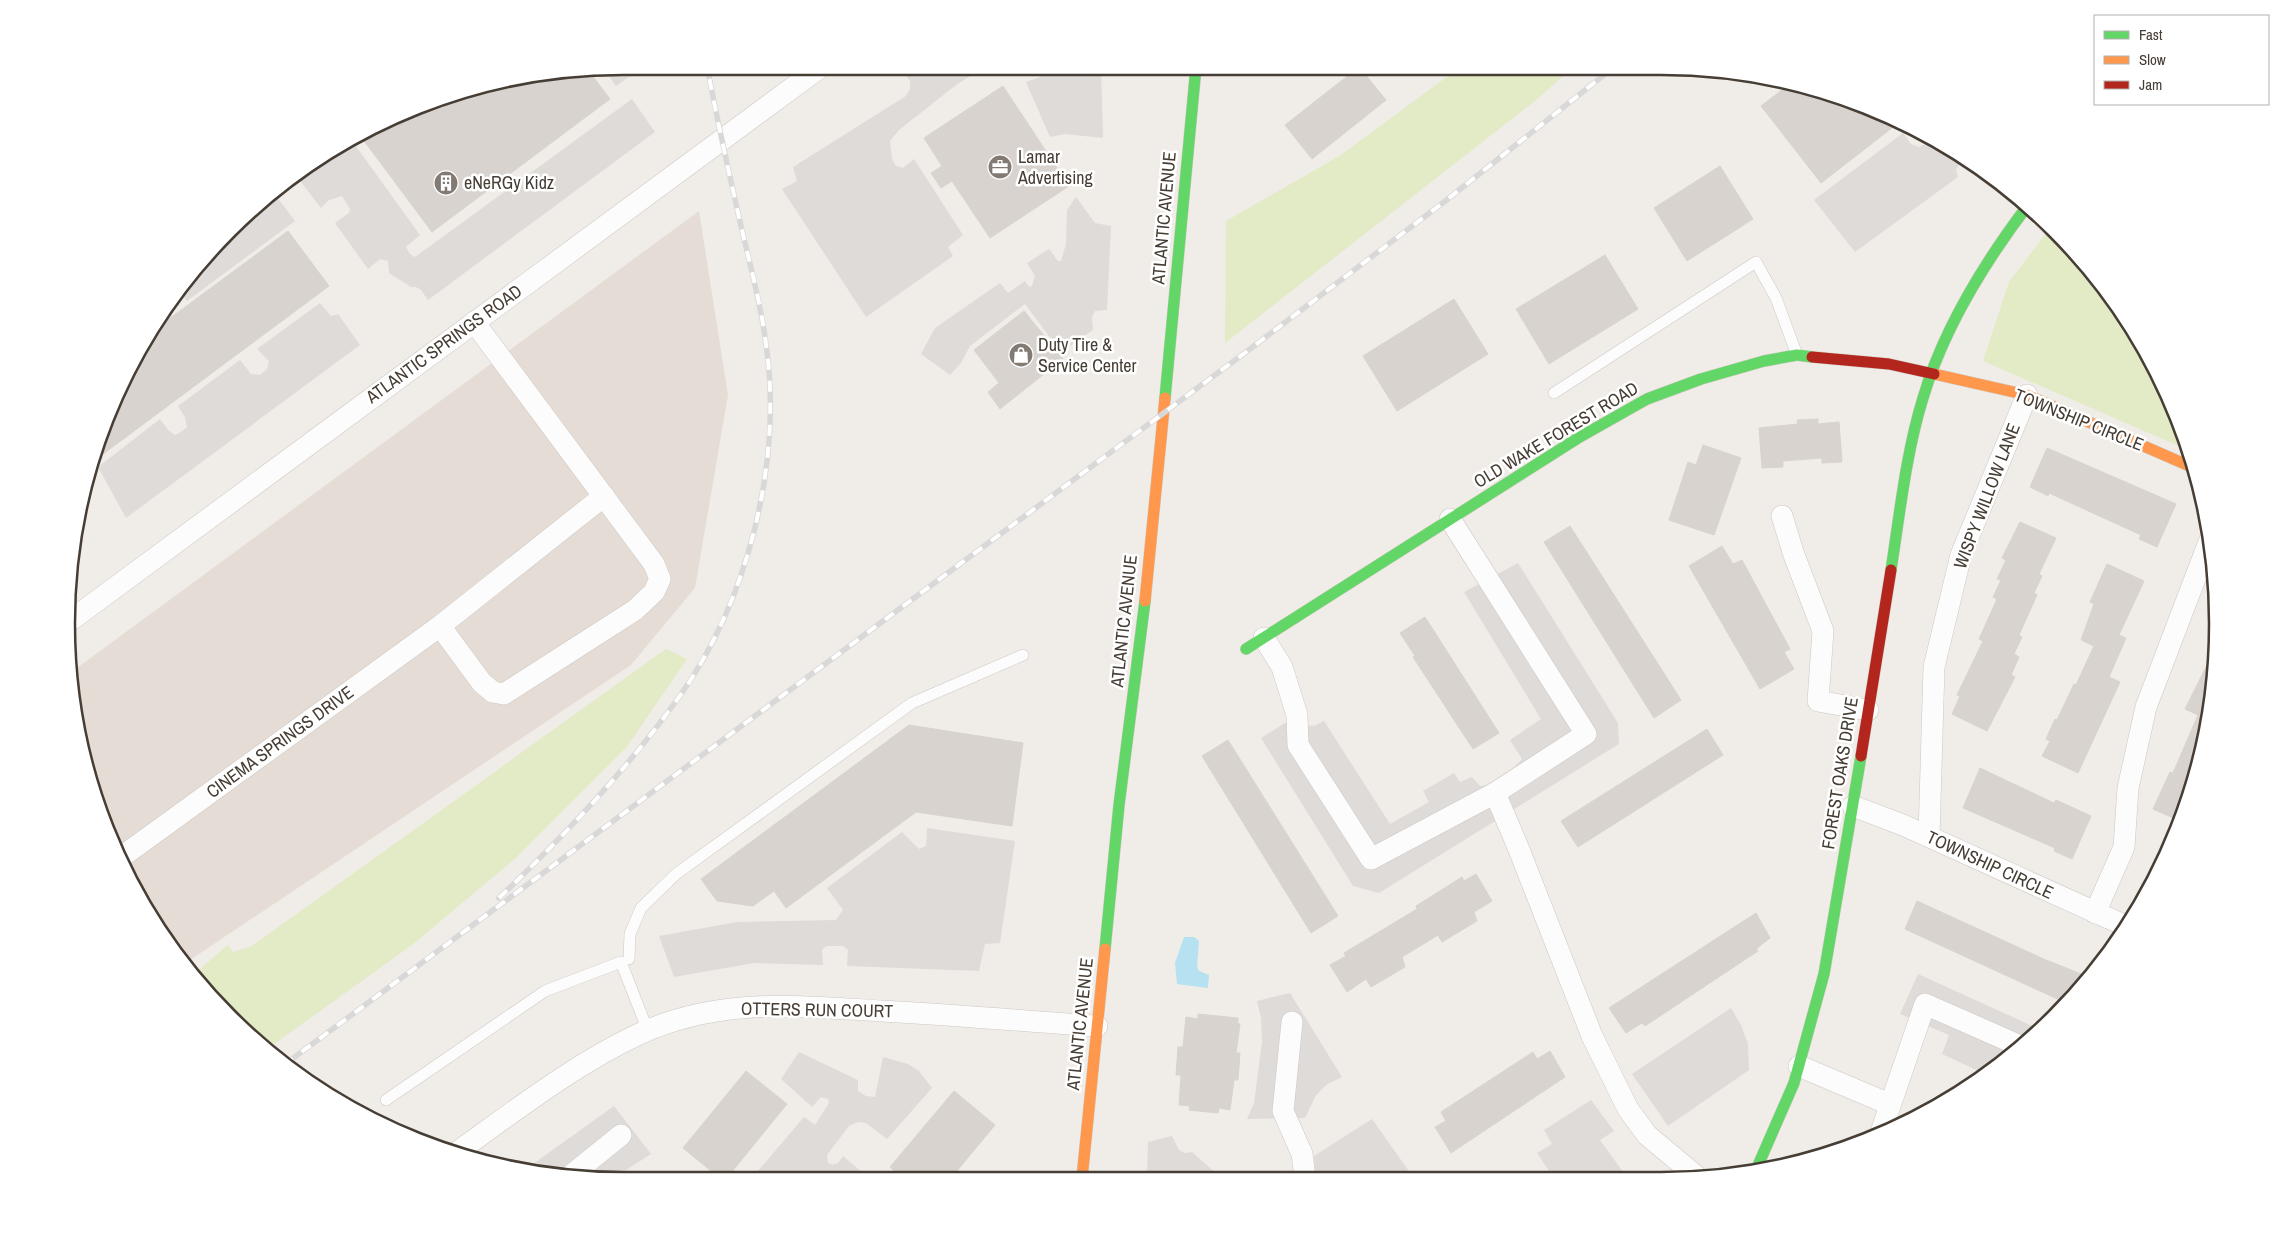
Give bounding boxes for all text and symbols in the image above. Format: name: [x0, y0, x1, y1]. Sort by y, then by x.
legend: [2094, 15, 2269, 105]
text: Fast: [2139, 24, 2163, 45]
text: Slow: [2139, 49, 2166, 70]
text: Jam: [2139, 74, 2162, 95]
place label: Lamar Advertising: [1017, 144, 1093, 190]
street label: ATLANTIC AVENUE: [1145, 151, 1182, 286]
office icon: Lamar Advertising: [987, 154, 1013, 180]
building icon: eNeRGy Kidz: [433, 170, 459, 196]
place label: eNeRGy Kidz: [464, 170, 554, 195]
street label: ATLANTIC SPRINGS ROAD: [360, 278, 527, 409]
place label: Duty Tire & Service Center: [1038, 332, 1137, 378]
shop icon: Duty Tire & Service Center: [1008, 342, 1034, 368]
street label: OLD WAKE FOREST ROAD: [1469, 375, 1643, 494]
street label: TOWNSHIP CIRCLE: [2011, 382, 2148, 457]
street label: WISPY WILLOW LANE: [1947, 419, 2026, 572]
street label: ATLANTIC AVENUE: [1104, 553, 1143, 689]
street label: CINEMA SPRINGS DRIVE: [201, 680, 358, 804]
street label: FOREST OAKS DRIVE: [1815, 695, 1864, 851]
street label: TOWNSHIP CIRCLE: [1923, 824, 2058, 905]
street label: ATLANTIC AVENUE: [1060, 956, 1099, 1092]
street label: OTTERS RUN COURT: [741, 996, 893, 1023]

